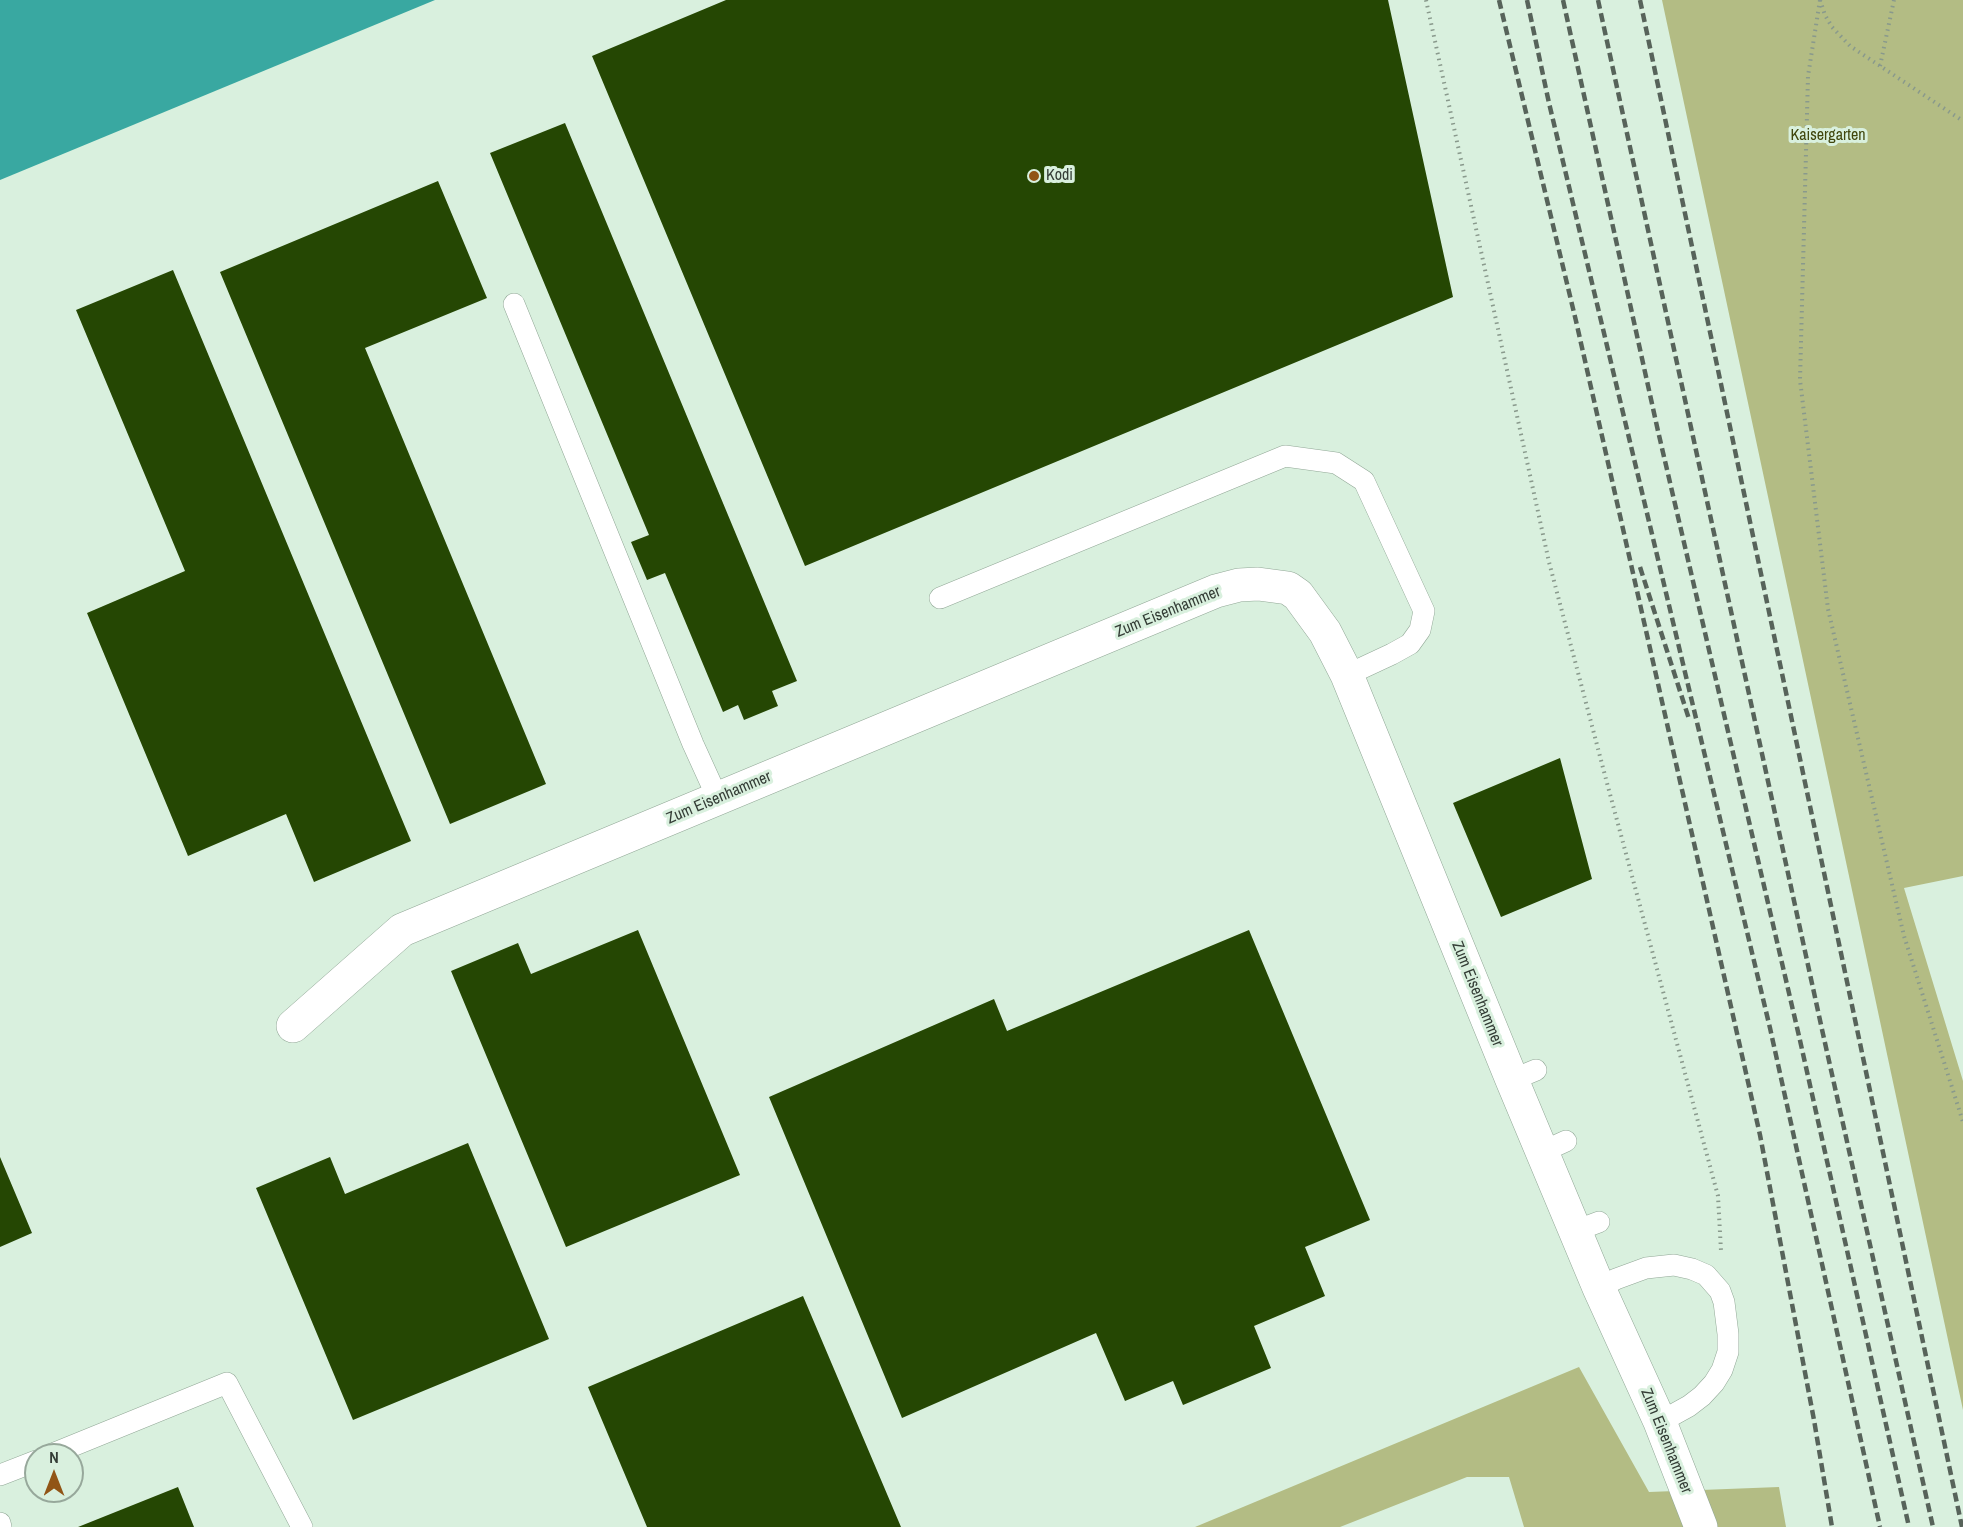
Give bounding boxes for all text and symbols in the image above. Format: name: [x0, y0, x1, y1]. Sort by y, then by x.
park label: Kaisergarten: [1790, 126, 1866, 146]
place label: Kodi: [1046, 166, 1073, 186]
marker: Kodi: [1027, 169, 1041, 183]
street label: Zum Eisenhammer: [1113, 582, 1223, 642]
street label: Zum Eisenhammer: [664, 767, 774, 829]
street label: Zum Eisenhammer: [1447, 939, 1507, 1049]
street label: Zum Eisenhammer: [1636, 1386, 1696, 1496]
north arrow: [24, 1443, 84, 1503]
text: N: [49, 1446, 59, 1468]

